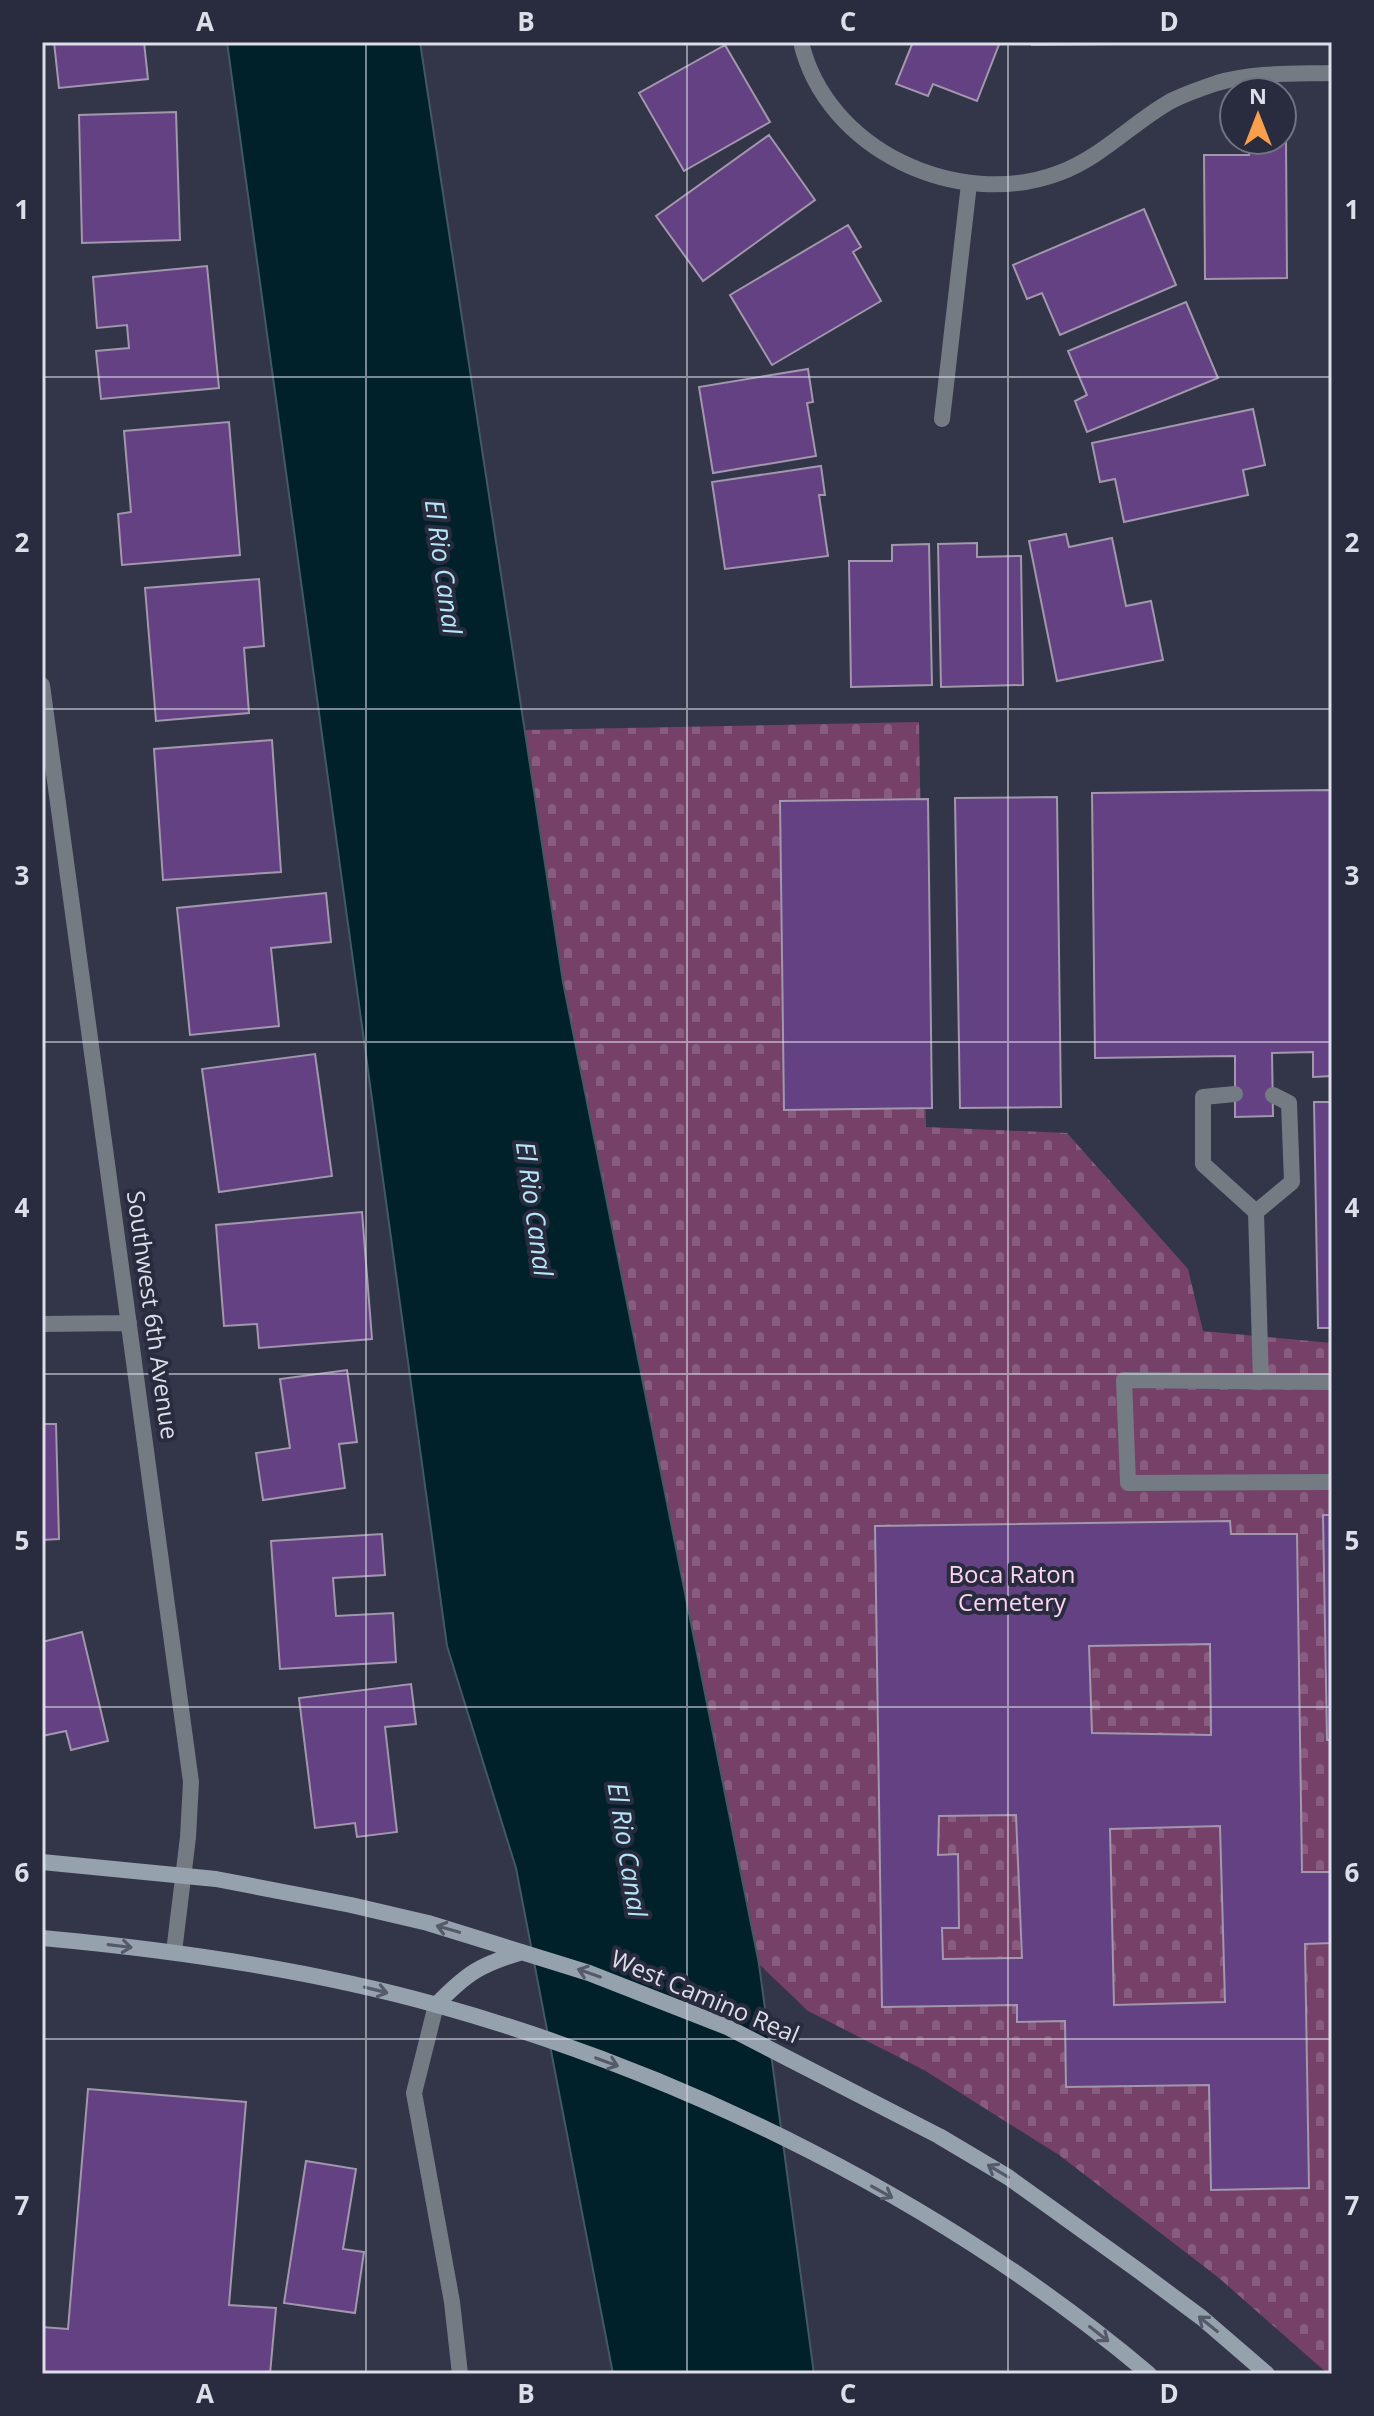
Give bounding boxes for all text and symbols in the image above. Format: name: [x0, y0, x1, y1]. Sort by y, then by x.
text: A: [196, 3, 214, 39]
text: B: [517, 3, 535, 39]
text: C: [840, 3, 856, 39]
text: D: [1159, 3, 1179, 39]
north arrow: [1218, 76, 1298, 156]
text: N: [1249, 80, 1267, 110]
text: 1: [15, 191, 29, 227]
text: 1: [1345, 191, 1359, 227]
water label: El Rio Canal: [417, 497, 471, 638]
text: 2: [15, 524, 30, 560]
text: 2: [1345, 524, 1360, 560]
text: 3: [15, 857, 29, 893]
text: 3: [1345, 857, 1359, 893]
water label: El Rio Canal: [508, 1139, 562, 1280]
street label: Southwest 6th Avenue: [120, 1188, 187, 1441]
text: 4: [15, 1189, 30, 1225]
text: 4: [1345, 1189, 1360, 1225]
text: 5: [15, 1522, 29, 1558]
text: 5: [1345, 1522, 1359, 1558]
park label: Boca Raton Cemetery: [949, 1557, 1075, 1618]
water label: El Rio Canal: [600, 1780, 657, 1921]
text: 6: [15, 1854, 30, 1890]
text: 6: [1345, 1854, 1360, 1890]
one-way arrow: [435, 1921, 461, 1936]
one-way arrow: [106, 1938, 133, 1953]
street label: West Camino Real: [606, 1941, 805, 2050]
one-way arrow: [577, 1965, 602, 1980]
one-way arrow: [362, 1983, 388, 1998]
one-way arrow: [594, 2056, 618, 2070]
one-way arrow: [987, 2163, 1010, 2179]
one-way arrow: [870, 2184, 893, 2200]
text: 7: [15, 2187, 30, 2223]
text: 7: [1345, 2187, 1360, 2223]
one-way arrow: [1198, 2315, 1219, 2332]
one-way arrow: [1088, 2325, 1109, 2343]
text: A: [196, 2375, 214, 2411]
text: B: [517, 2375, 535, 2411]
text: C: [840, 2375, 856, 2411]
text: D: [1159, 2375, 1179, 2411]

